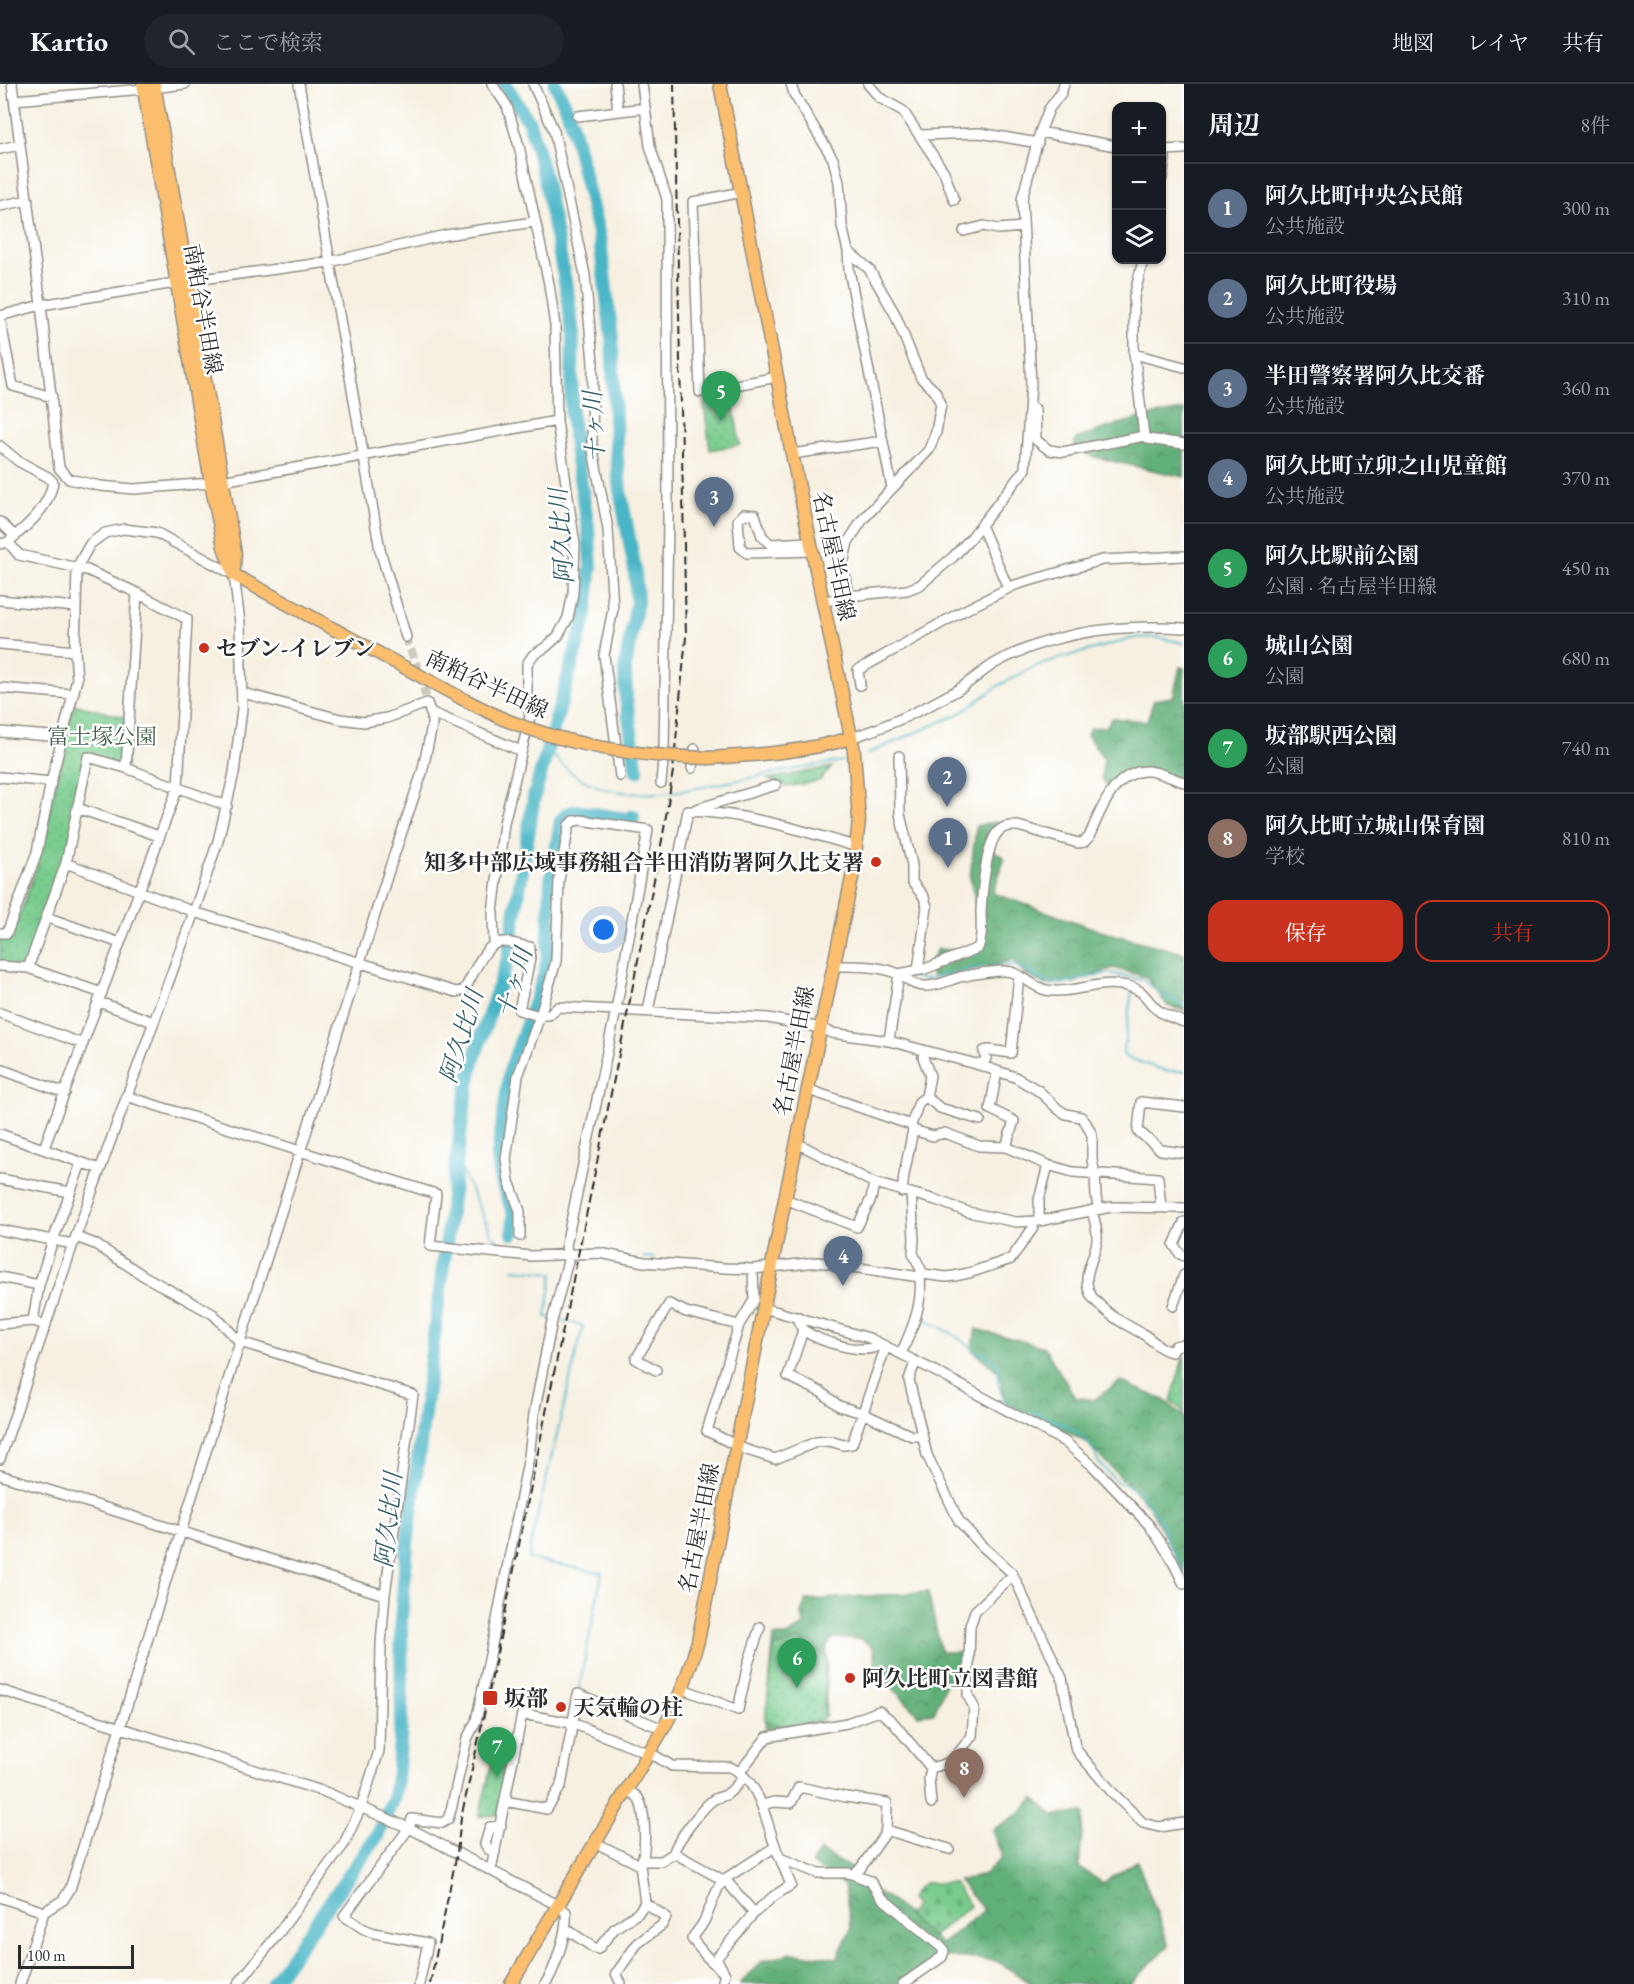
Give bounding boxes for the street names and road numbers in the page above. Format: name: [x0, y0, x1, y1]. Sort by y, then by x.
street label: 南粕谷半田線: [177, 241, 229, 377]
street label: 名古屋半田線: [806, 488, 862, 624]
street label: 南粕谷半田線: [421, 643, 553, 725]
street label: 名古屋半田線: [767, 983, 821, 1119]
street label: 名古屋半田線: [672, 1460, 726, 1596]

